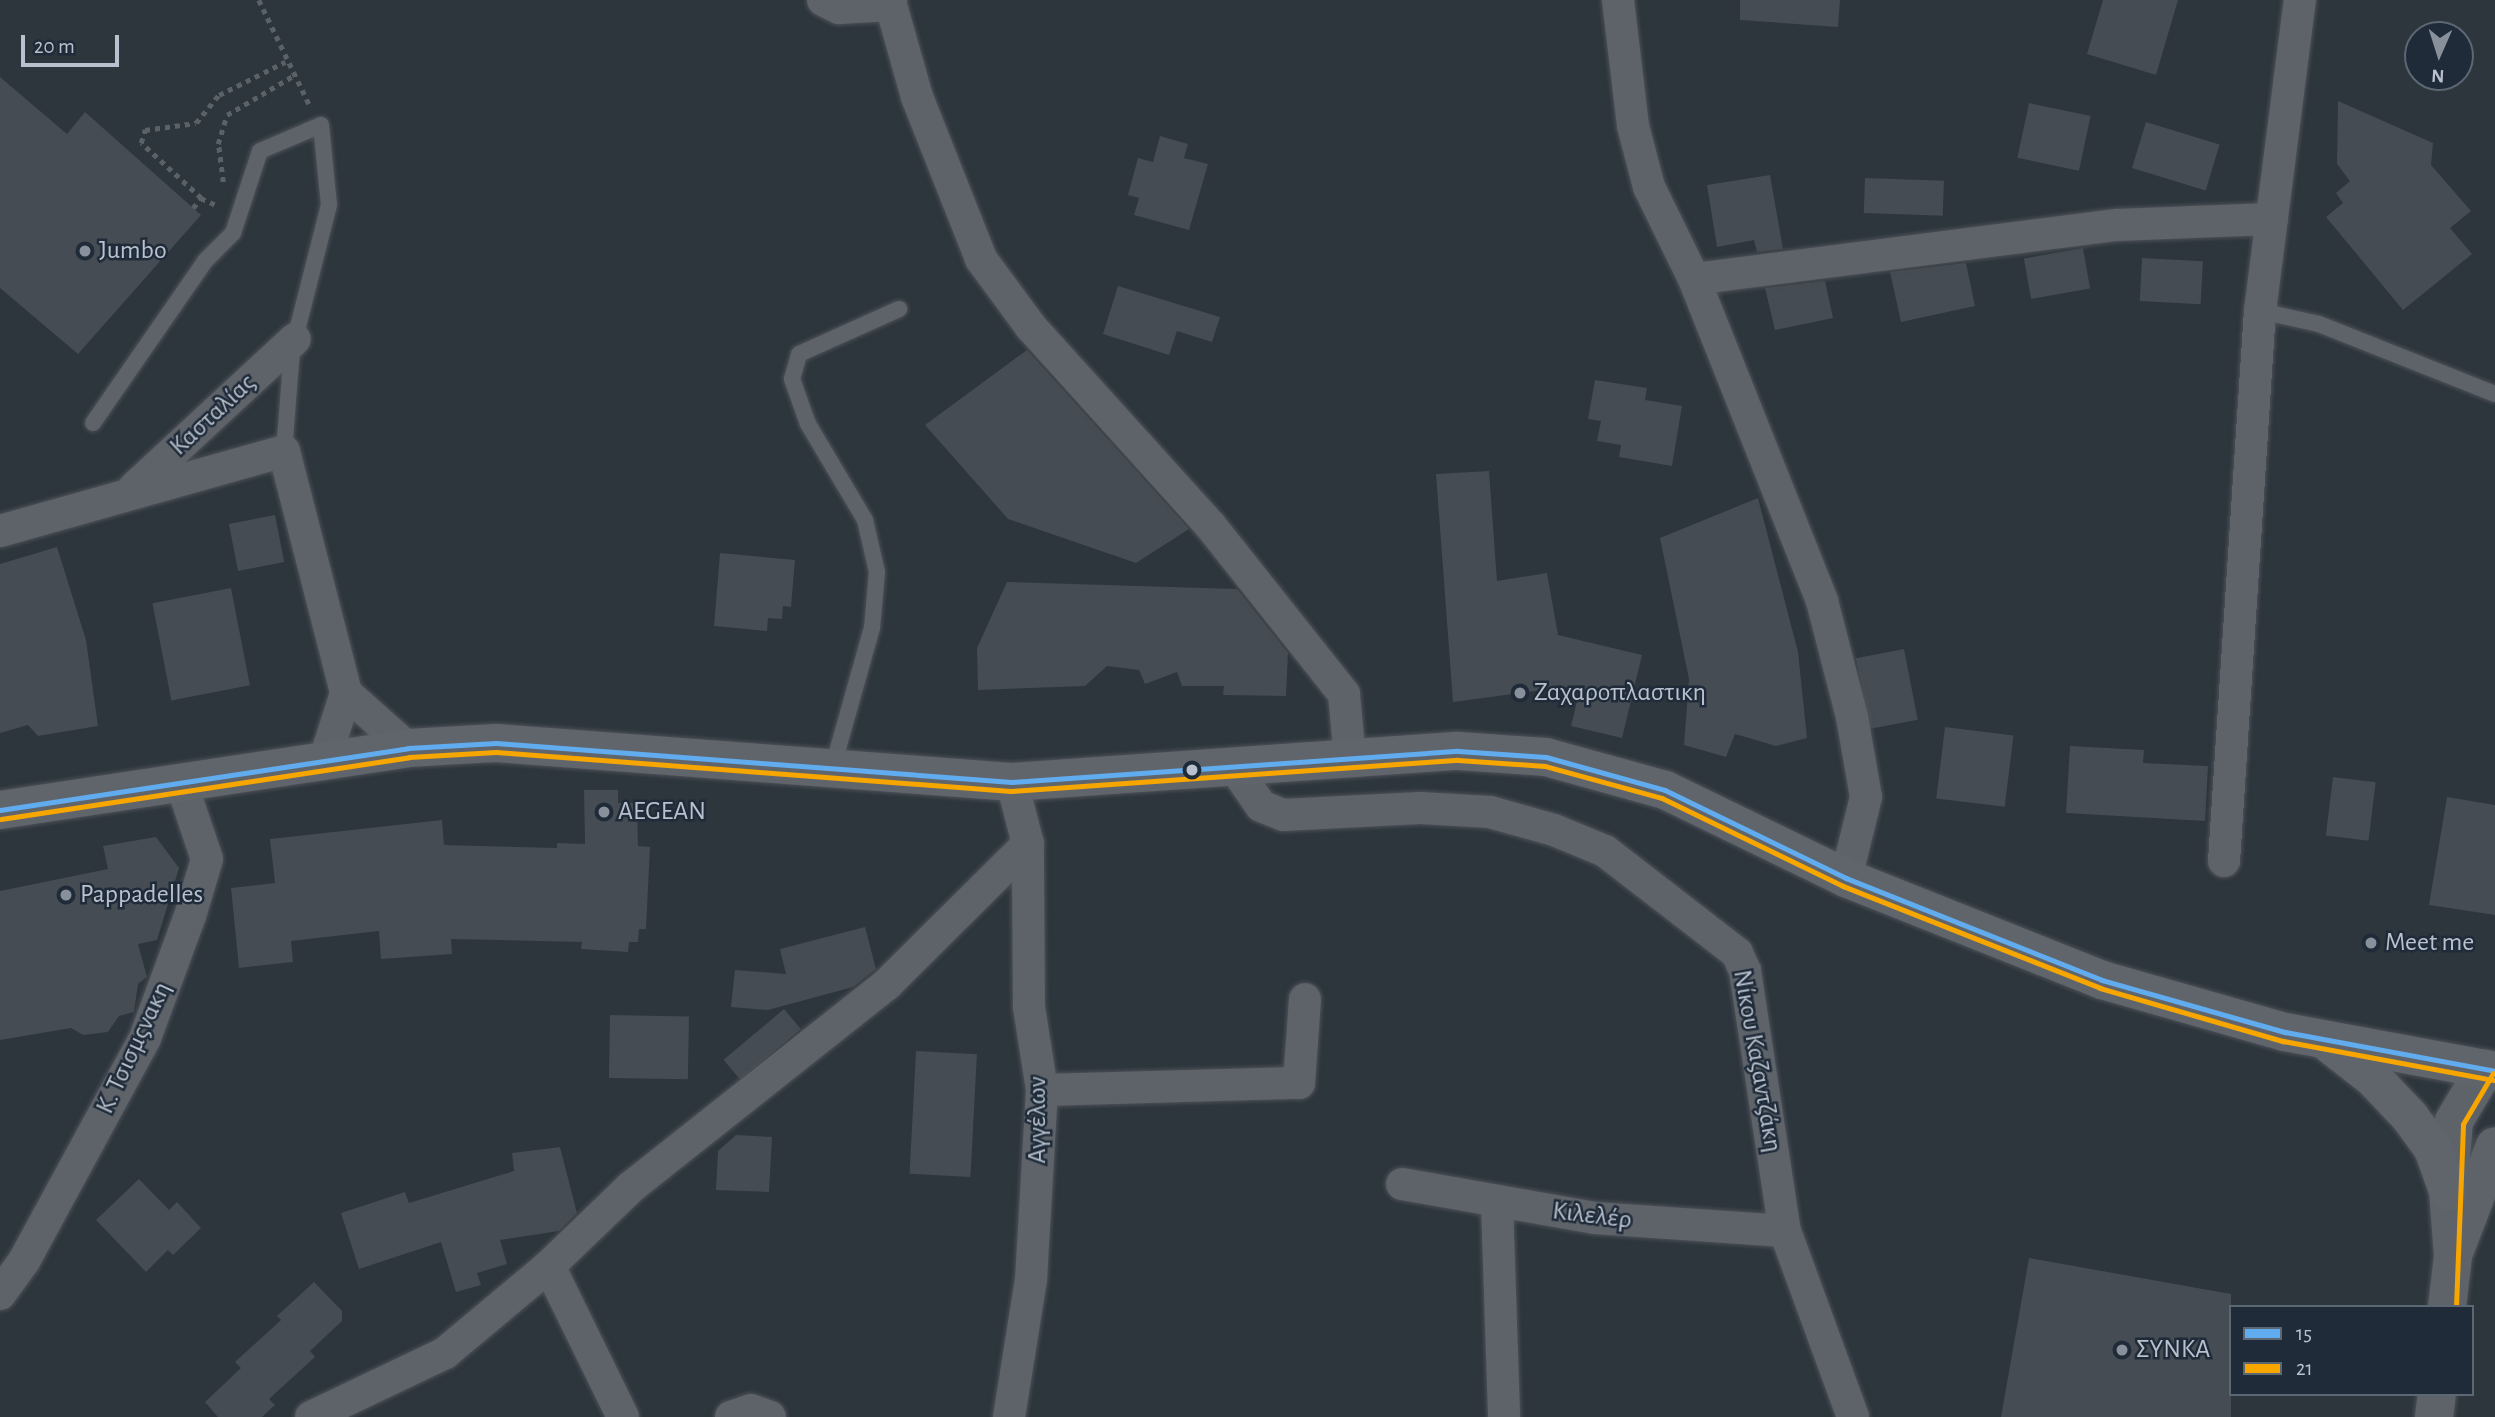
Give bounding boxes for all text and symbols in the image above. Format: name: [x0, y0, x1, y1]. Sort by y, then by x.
scale bar: [24, 21, 122, 65]
north arrow: [2404, 21, 2474, 91]
text: 20 m: [34, 36, 75, 57]
text: N: [2431, 66, 2445, 85]
place label: Jumbo: [99, 235, 167, 267]
marker: Jumbo: [77, 243, 93, 259]
street label: Κασταλίας: [164, 368, 262, 462]
place label: Ζαχαροπλαστικη: [1534, 677, 1706, 709]
marker: Ζαχαροπλαστικη: [1512, 685, 1528, 701]
unlabelled marker: [1185, 763, 1199, 777]
place label: AEGEAN: [618, 796, 706, 828]
marker: AEGEAN: [596, 804, 612, 820]
place label: Pappadelles: [80, 879, 203, 911]
marker: Pappadelles: [58, 887, 74, 903]
place label: Meet me: [2385, 927, 2474, 959]
marker: Meet me: [2363, 935, 2379, 951]
street label: Νίκου Καζαντζάκη: [1726, 968, 1788, 1154]
street label: Κ. Τσισμςνακη: [90, 977, 178, 1119]
street label: Αγγέλων: [1022, 1076, 1054, 1164]
street label: Κιλελέρ: [1551, 1196, 1633, 1236]
legend: [2229, 1305, 2474, 1396]
text: 15: [2296, 1323, 2312, 1344]
place label: ΣΥΝΚΑ: [2136, 1334, 2210, 1366]
marker: ΣΥΝΚΑ: [2114, 1342, 2130, 1358]
text: 21: [2296, 1358, 2313, 1379]

